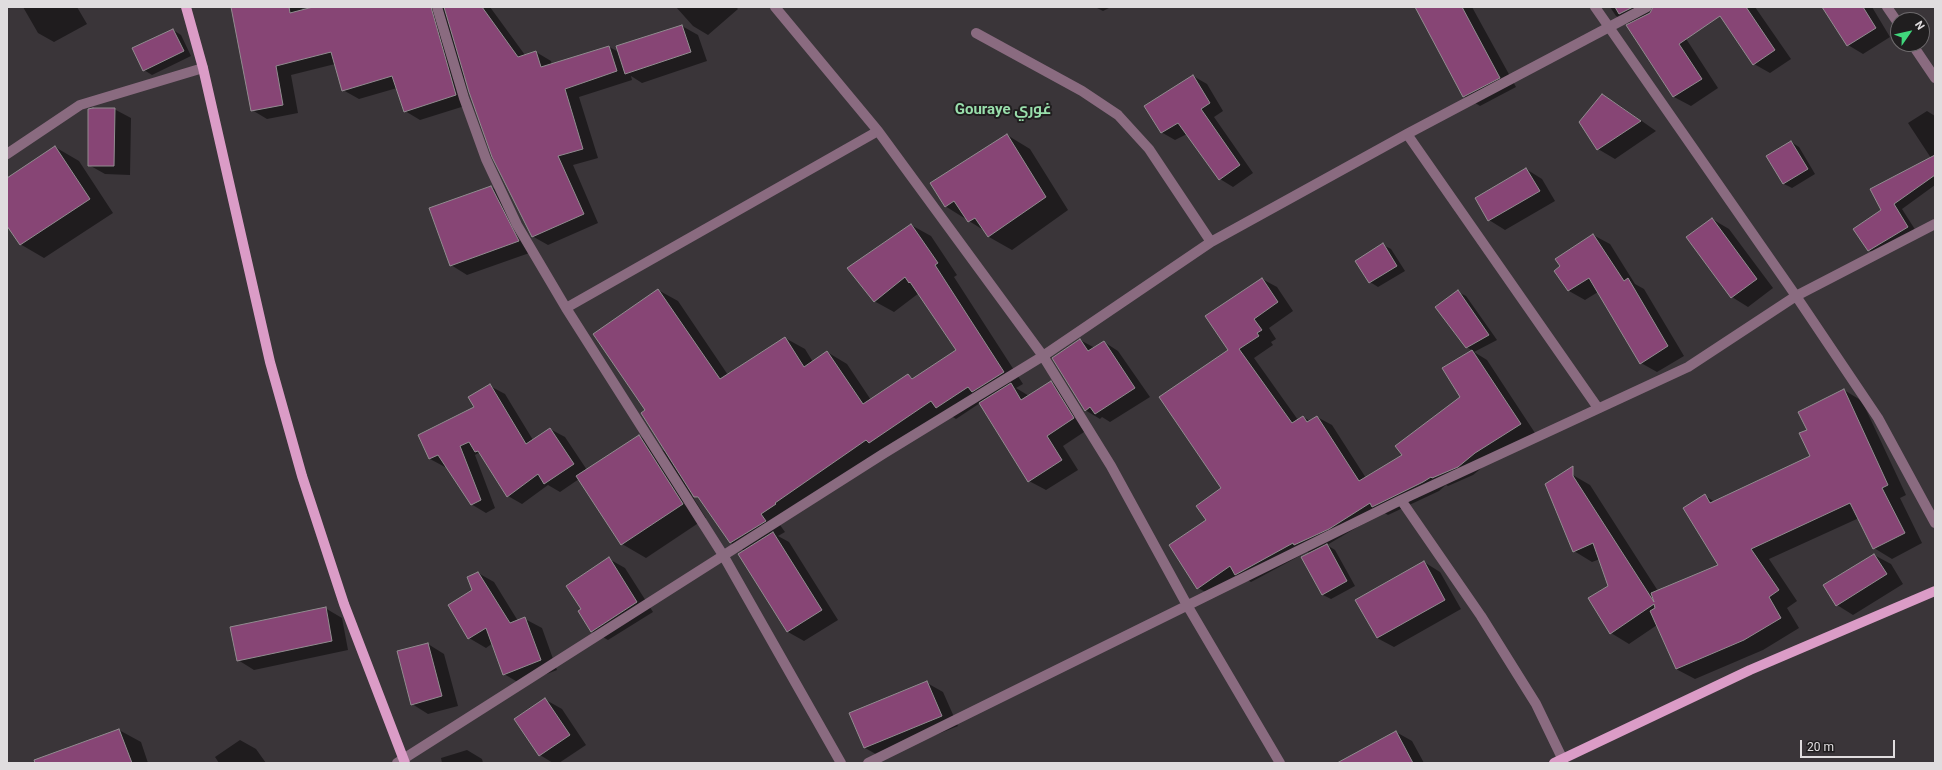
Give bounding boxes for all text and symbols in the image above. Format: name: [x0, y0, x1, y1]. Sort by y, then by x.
north arrow: [1890, 12, 1930, 52]
text: N: [1912, 19, 1927, 32]
district label: Gouraye غوري: [955, 101, 1051, 119]
scale bar: [1802, 732, 1897, 758]
text: 20 m: [1807, 740, 1834, 754]

